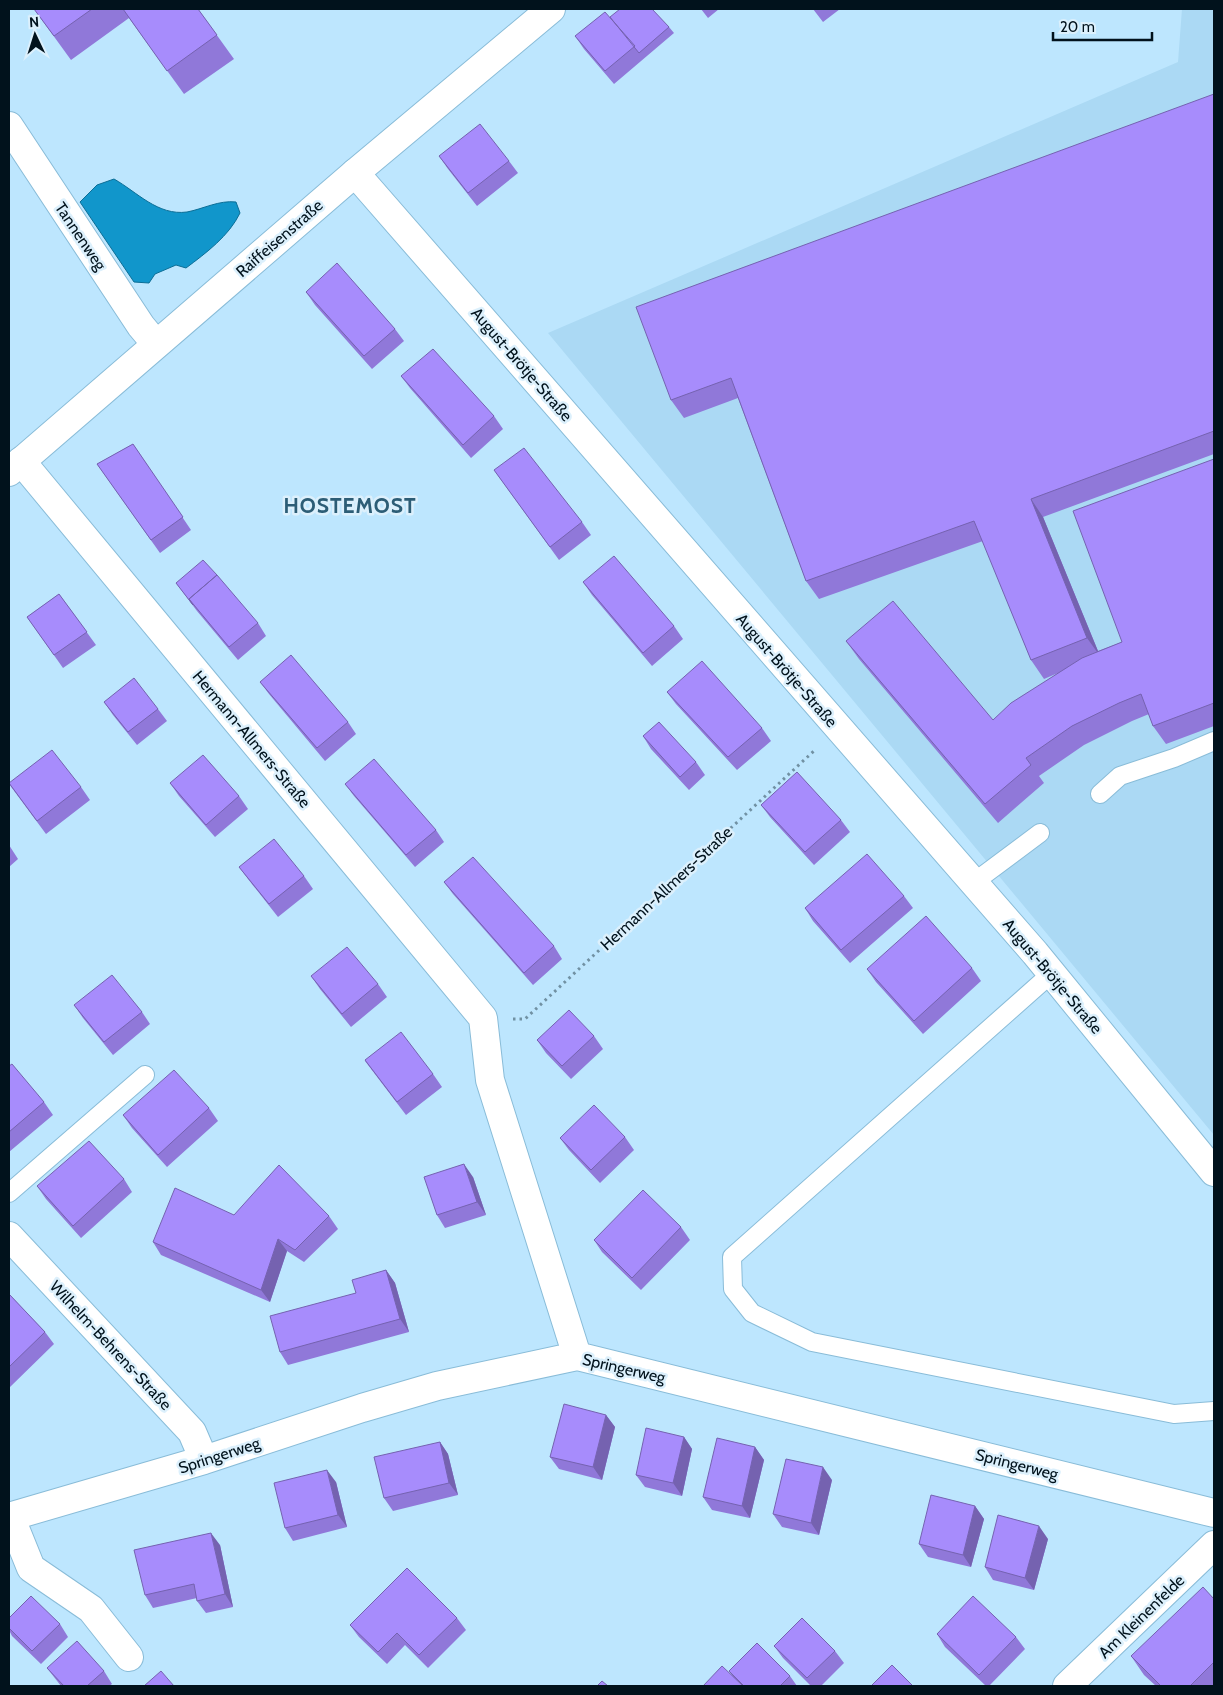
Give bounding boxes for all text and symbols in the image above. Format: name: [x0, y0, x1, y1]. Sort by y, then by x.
north arrow: [10, 10, 60, 60]
scale bar: [1053, 10, 1152, 42]
text: N: [29, 13, 40, 31]
text: 20 m: [1060, 18, 1095, 36]
street label: Raiffeisenstraße: [232, 196, 326, 281]
street label: Tannenweg: [51, 199, 111, 275]
street label: August-Brötje-Straße: [467, 304, 576, 425]
district label: HOSTEMOST: [283, 493, 417, 518]
street label: August-Brötje-Straße: [732, 610, 841, 731]
street label: Hermann-Allmers-Straße: [189, 667, 314, 812]
street label: Hermann-Allmers-Straße: [597, 822, 736, 954]
street label: August-Brötje-Straße: [999, 915, 1106, 1038]
street label: Wilhelm-Behrens-Straße: [46, 1277, 175, 1414]
street label: Springerweg: [581, 1350, 668, 1387]
street label: Springerweg: [176, 1433, 263, 1478]
street label: Springerweg: [974, 1445, 1061, 1484]
street label: Am Kleinenfelde: [1094, 1571, 1188, 1662]

